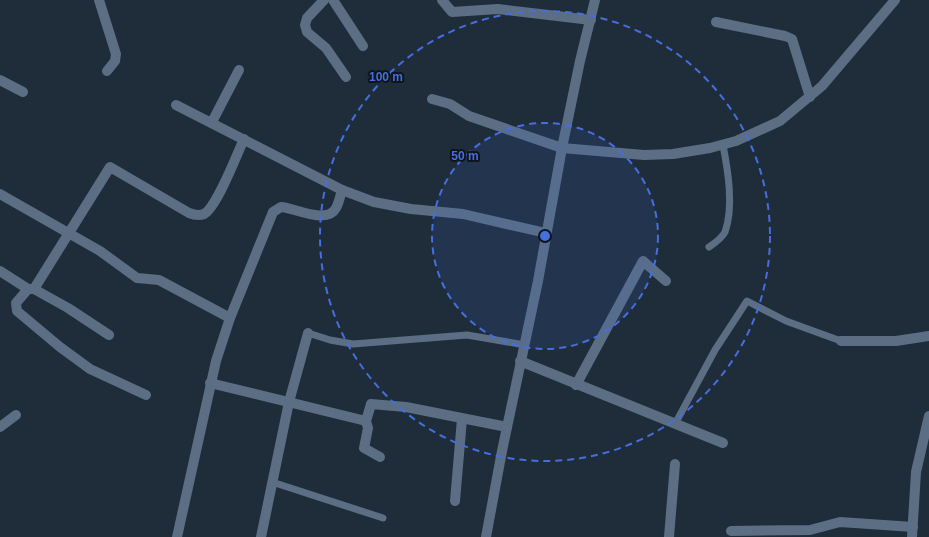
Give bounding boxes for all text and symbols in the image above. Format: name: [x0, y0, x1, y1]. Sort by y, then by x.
text: 100 m: [369, 70, 403, 84]
text: 50 m: [451, 149, 479, 163]
centre of rings: [538, 229, 552, 243]

